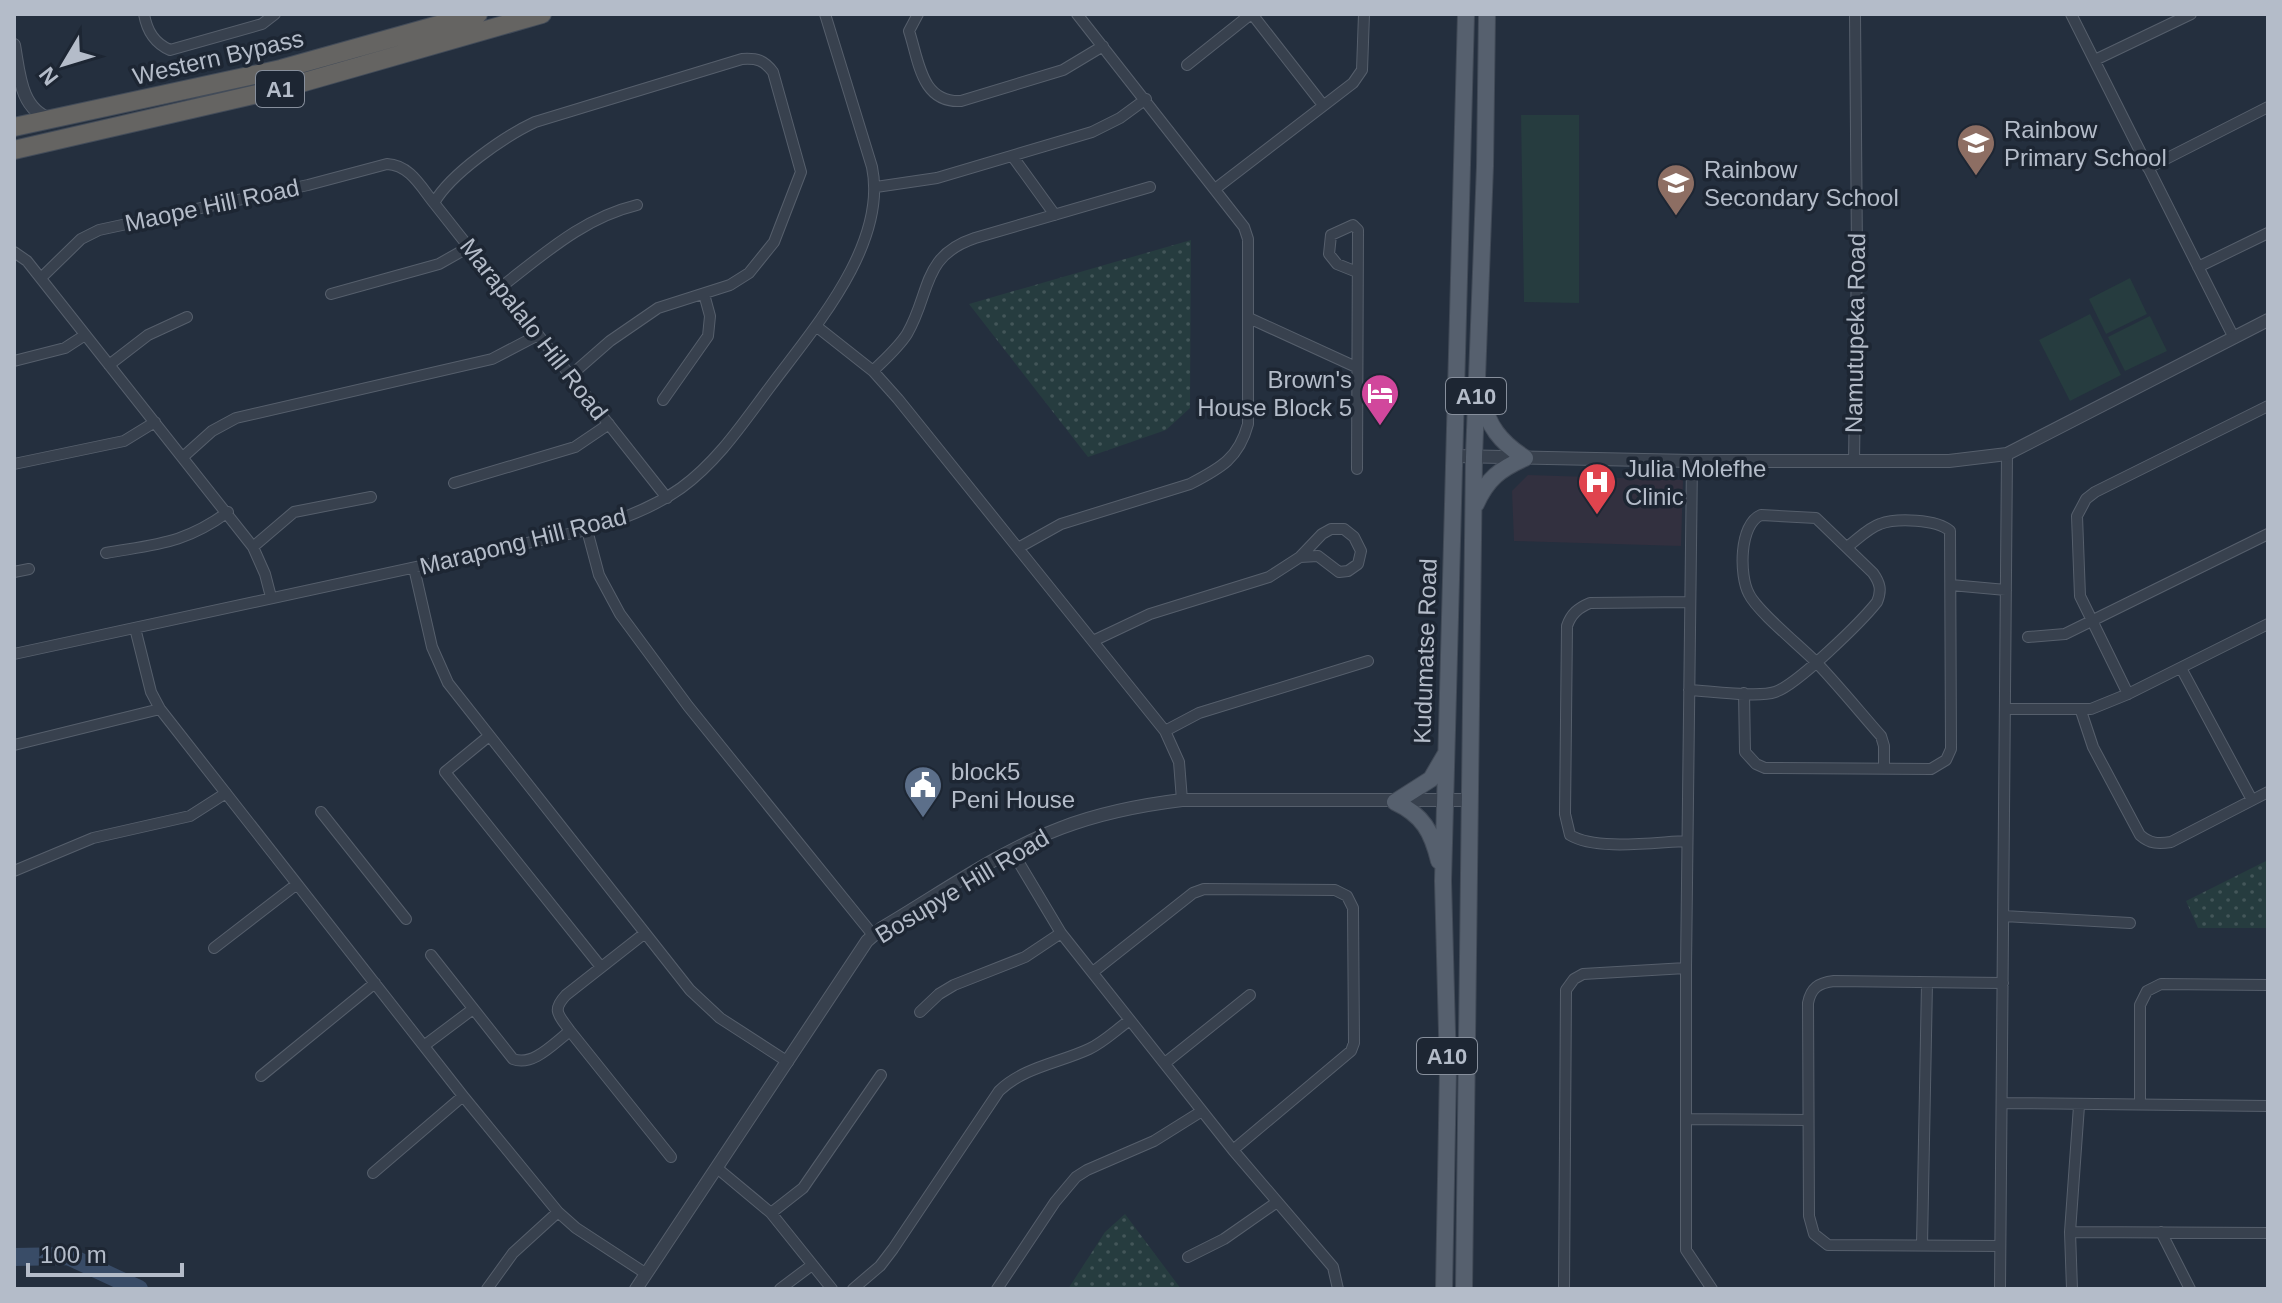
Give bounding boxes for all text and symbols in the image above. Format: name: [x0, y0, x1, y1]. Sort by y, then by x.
north arrow: [24, 24, 104, 104]
street label: Western Bypass: [130, 24, 306, 90]
text: N: [34, 62, 63, 90]
road number: A1: [256, 71, 304, 107]
place label: Rainbow Primary School: [2004, 116, 2167, 171]
school or university icon: Rainbow Primary School: [1955, 122, 1997, 177]
place label: Rainbow Secondary School: [1704, 156, 1899, 211]
school or university icon: Rainbow Secondary School: [1655, 162, 1697, 217]
street label: Maope Hill Road: [122, 173, 302, 237]
street label: Marapalalo Hill Road: [455, 233, 613, 425]
street label: Namutupeka Road: [1840, 233, 1870, 433]
place label: Brown's House Block 5: [1197, 366, 1352, 421]
hotel icon: Brown's House Block 5: [1359, 372, 1401, 427]
road number: A10: [1446, 378, 1506, 414]
place label: Julia Molefhe Clinic: [1625, 455, 1766, 510]
hospital icon: Julia Molefhe Clinic: [1576, 461, 1618, 516]
street label: Marapong Hill Road: [417, 502, 629, 580]
street label: Kudumatse Road: [1408, 558, 1442, 744]
place label: block5 Peni House: [951, 758, 1075, 813]
public building icon: block5 Peni House: [902, 764, 944, 819]
street label: Bosupye Hill Road: [870, 824, 1054, 948]
road number: A10: [1417, 1038, 1477, 1074]
scale bar: [28, 1227, 182, 1277]
text: 100 m: [40, 1241, 107, 1268]

